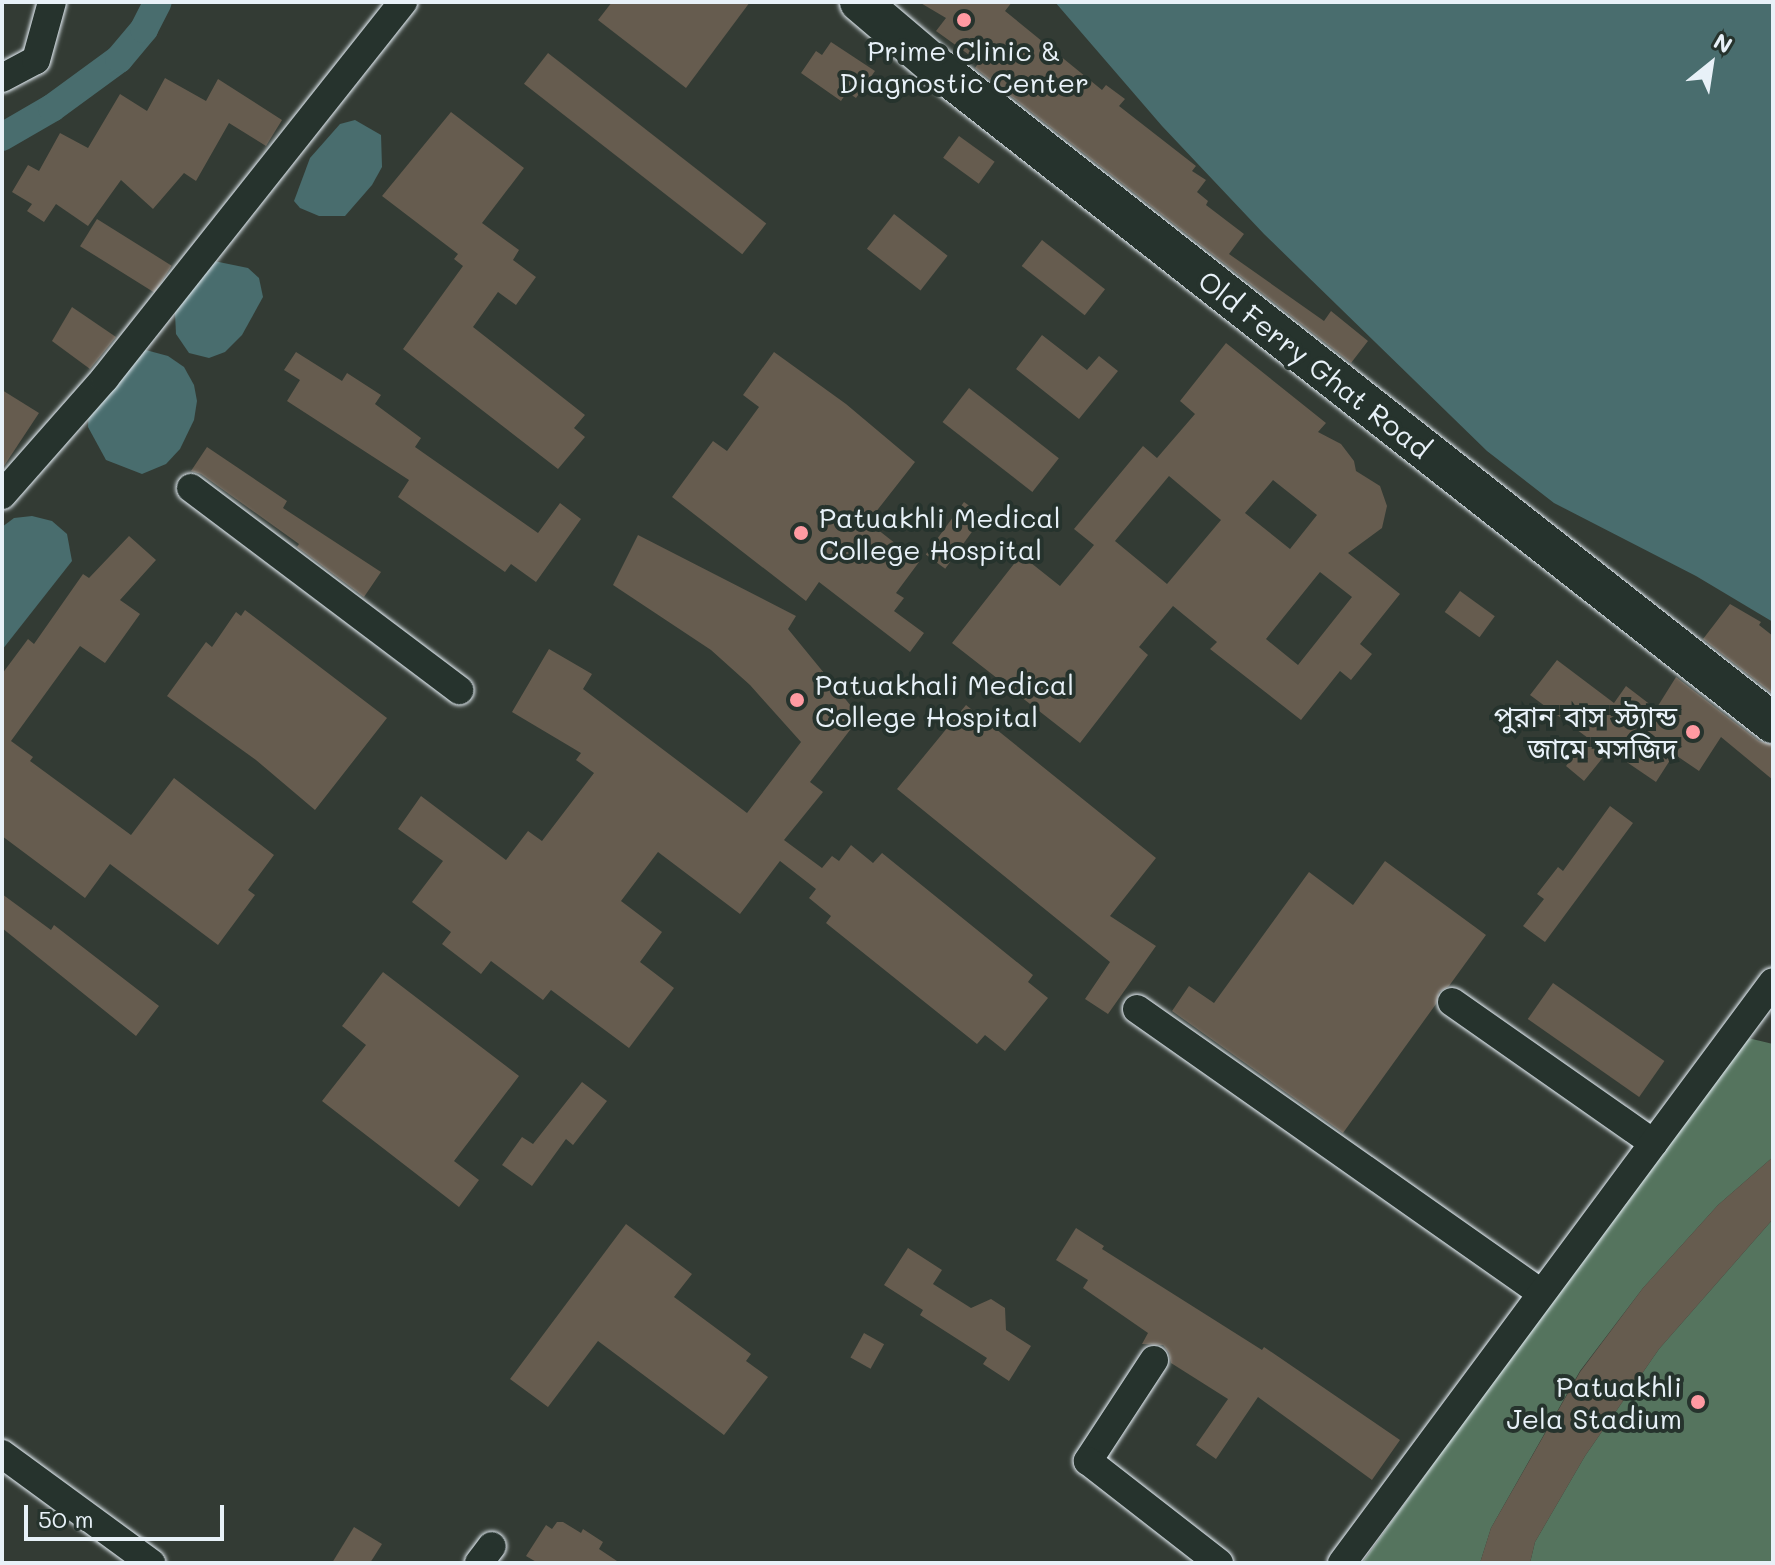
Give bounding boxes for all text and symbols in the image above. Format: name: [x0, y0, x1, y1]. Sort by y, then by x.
marker: Prime Clinic & Diagnostic Center: [955, 11, 973, 29]
north arrow: [1671, 24, 1751, 104]
text: N: [1709, 26, 1738, 60]
place label: Prime Clinic & Diagnostic Center: [839, 33, 1089, 99]
street label: Old Ferry Ghat Road: [1192, 263, 1438, 465]
place label: Patuakhli Medical College Hospital: [819, 500, 1061, 566]
marker: Patuakhli Medical College Hospital: [790, 522, 812, 544]
place label: Patuakhali Medical College Hospital: [815, 667, 1074, 733]
marker: Patuakhali Medical College Hospital: [786, 689, 808, 711]
place label: পুরান বাস স্ট্যান্ড জামে মসজিদ: [1494, 699, 1677, 765]
marker: পুরান বাস স্ট্যান্ড জামে মসজিদ: [1684, 723, 1702, 741]
place label: Patuakhli Jela Stadium: [1506, 1369, 1682, 1435]
marker: Patuakhli Jela Stadium: [1689, 1393, 1707, 1411]
scale bar: [28, 1489, 228, 1539]
text: 50 m: [38, 1503, 94, 1534]

